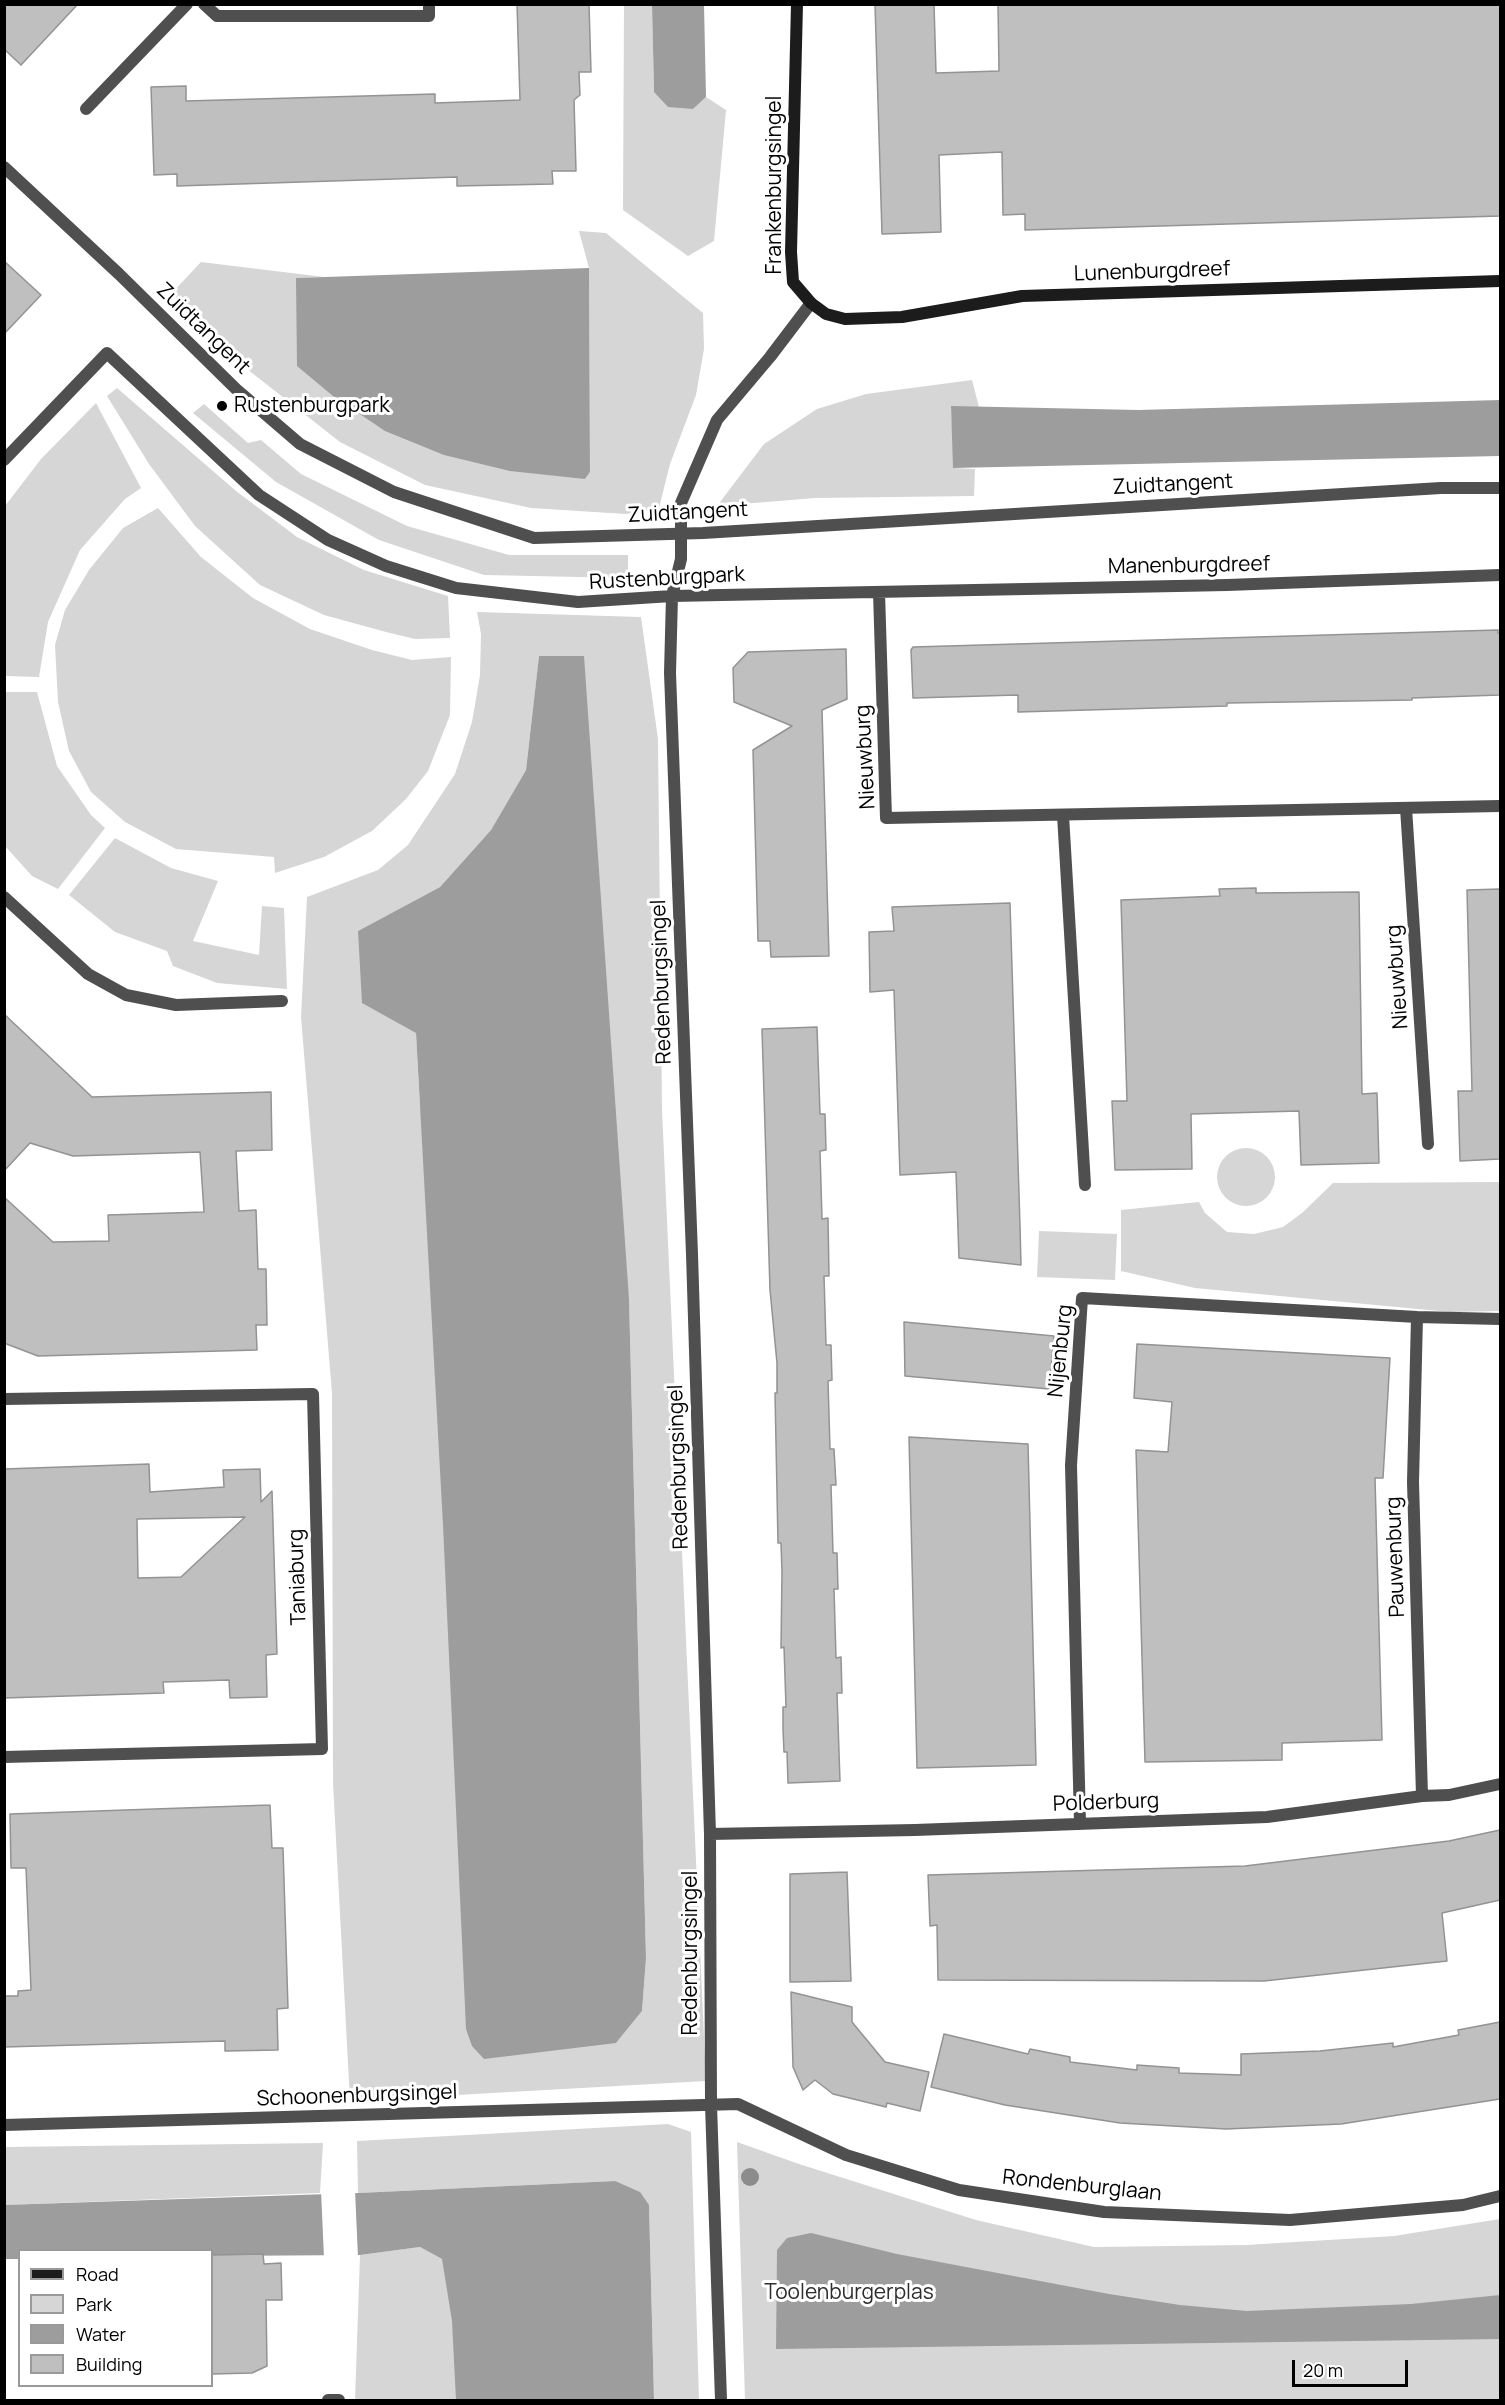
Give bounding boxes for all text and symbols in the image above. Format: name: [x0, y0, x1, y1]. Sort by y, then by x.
street label: Frankenburgsingel: [762, 95, 788, 275]
street label: Lunenburgdreef: [1073, 257, 1231, 287]
street label: Zuidtangent: [151, 278, 255, 380]
place label: Rustenburgpark: [234, 393, 390, 419]
marker: Rustenburgpark: [215, 399, 229, 413]
street label: Zuidtangent: [1112, 469, 1234, 501]
street label: Zuidtangent: [627, 497, 749, 529]
street label: Manenburgdreef: [1108, 552, 1270, 580]
street label: Rustenburgpark: [589, 562, 745, 596]
street label: Nieuwburg: [851, 704, 881, 810]
street label: Redenburgsingel: [647, 899, 677, 1065]
street label: Nieuwburg: [1382, 924, 1414, 1030]
street label: Nijenburg: [1044, 1303, 1078, 1399]
street label: Redenburgsingel: [664, 1384, 694, 1550]
street label: Pauwenburg: [1381, 1496, 1411, 1618]
street label: Taniaburg: [284, 1528, 312, 1626]
street label: Polderburg: [1052, 1789, 1160, 1817]
street label: Redenburgsingel: [678, 1871, 704, 2035]
street label: Schoonenburgsingel: [256, 2080, 458, 2112]
street label: Rondenburglaan: [1001, 2165, 1163, 2207]
legend: [18, 2249, 213, 2387]
text: Road: [76, 2262, 119, 2286]
park label: Toolenburgerplas: [764, 2280, 934, 2306]
text: Park: [76, 2292, 112, 2316]
text: Water: [76, 2322, 126, 2346]
scale bar: [1295, 2348, 1410, 2386]
text: Building: [76, 2352, 142, 2376]
text: 20 m: [1303, 2358, 1343, 2382]

